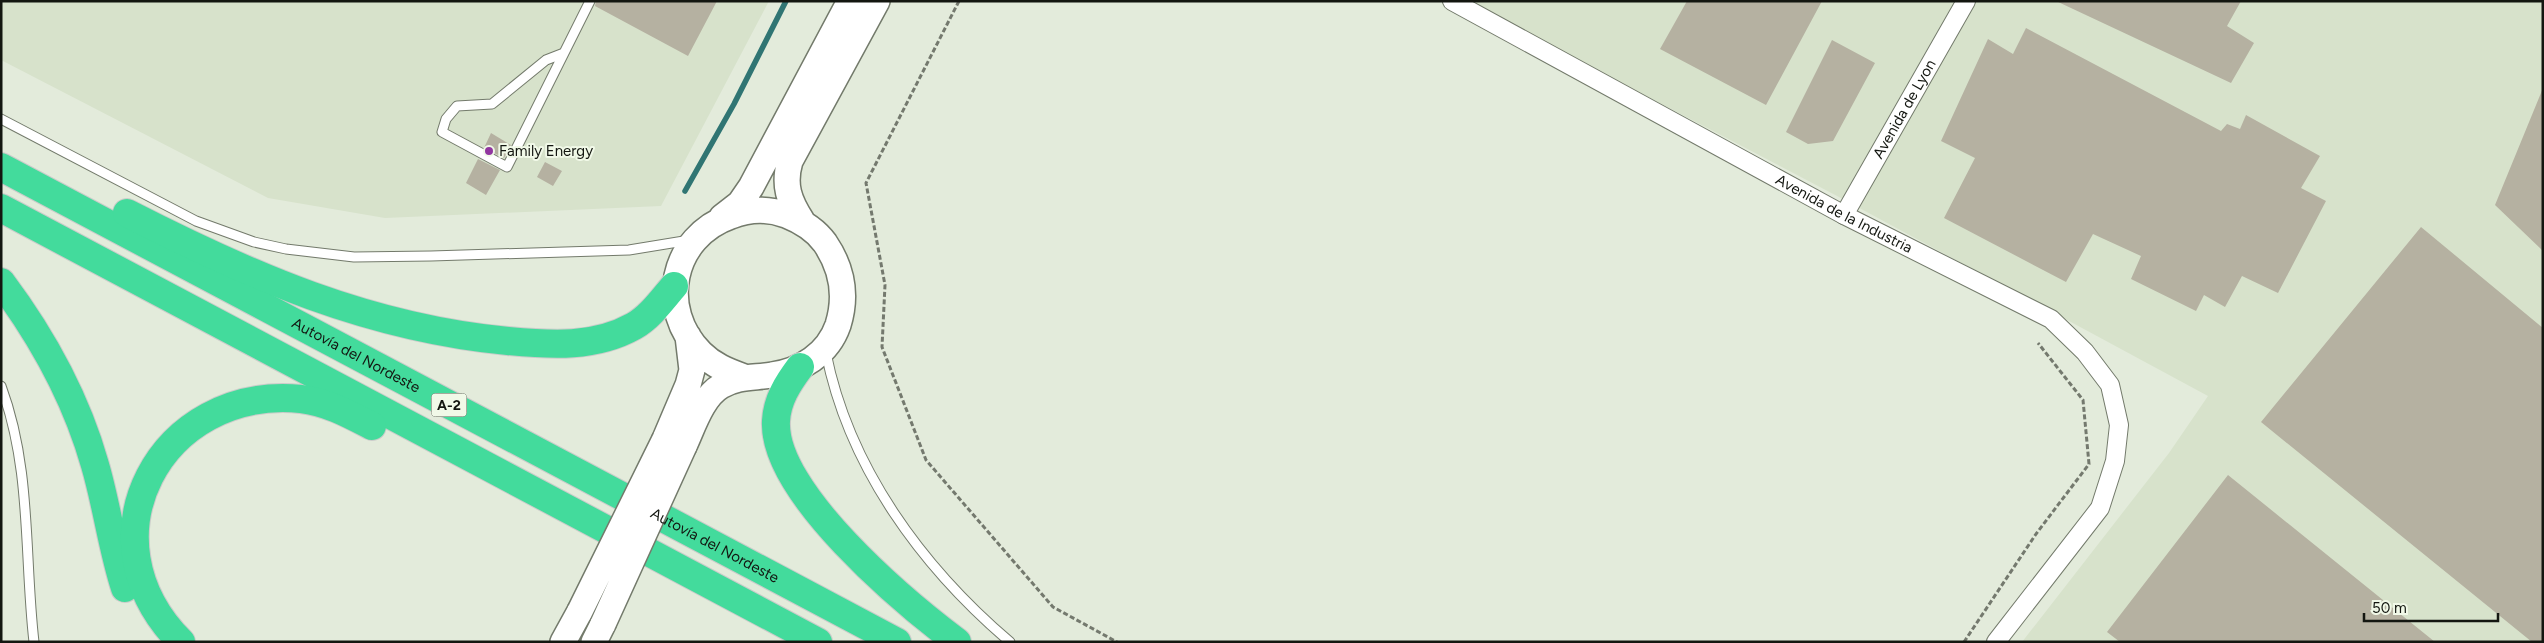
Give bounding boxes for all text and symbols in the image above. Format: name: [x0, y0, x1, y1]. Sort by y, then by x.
street label: Avenida de Lyon: [1869, 56, 1940, 162]
place label: Family Energy: [499, 142, 593, 160]
marker: Family Energy: [483, 145, 495, 157]
street label: Avenida de la Industria: [1773, 170, 1915, 257]
street label: Autovía del Nordeste: [289, 314, 423, 397]
road number: A-2: [432, 394, 466, 416]
street label: Autovía del Nordeste: [648, 504, 782, 587]
scale bar: [2364, 590, 2498, 622]
text: 50 m: [2372, 599, 2407, 617]

